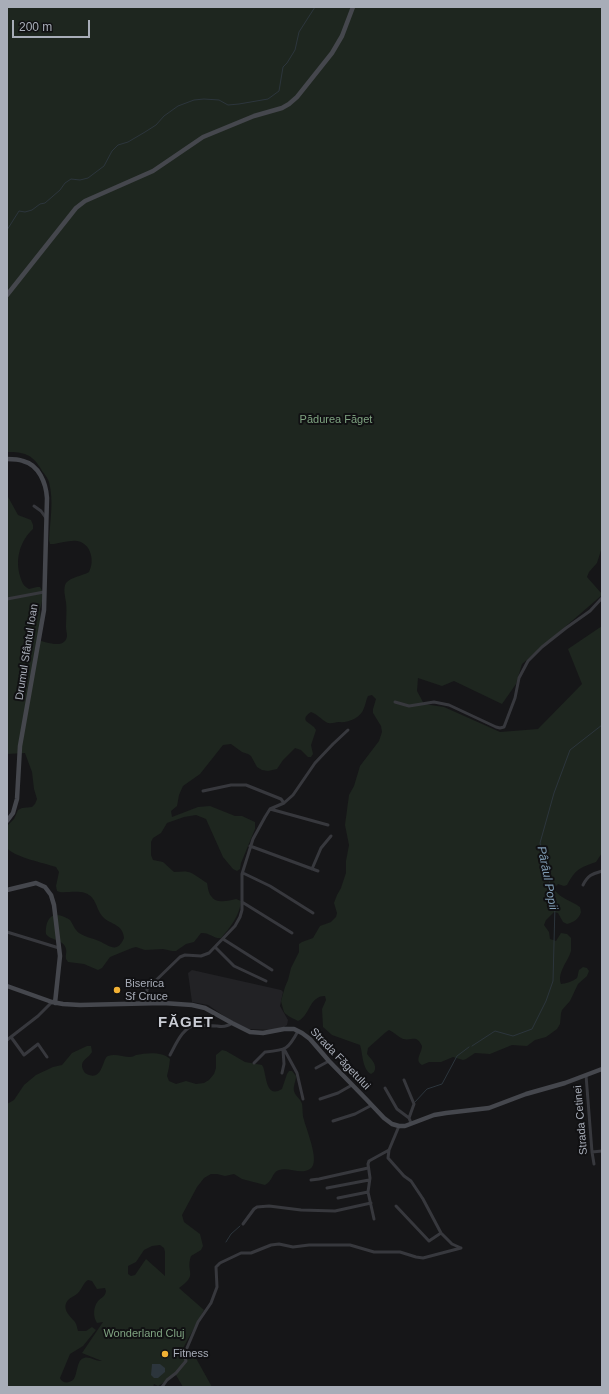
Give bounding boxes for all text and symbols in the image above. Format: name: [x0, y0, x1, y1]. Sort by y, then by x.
scale bar: [14, 12, 92, 38]
text: 200 m: [19, 20, 52, 34]
park label: Pădurea Făget: [300, 413, 372, 427]
street label: Drumul Sfântul Ioan: [13, 603, 41, 701]
water label: Pârâul Popii: [534, 845, 560, 911]
place label: Biserica Sf Cruce: [125, 977, 168, 1003]
marker: Biserica Sf Cruce: [112, 985, 122, 995]
district label: FĂGET: [158, 1014, 214, 1032]
street label: Strada Făgetului: [307, 1025, 373, 1093]
street label: Strada Cetinei: [571, 1085, 591, 1155]
park label: Wonderland Cluj: [103, 1327, 185, 1341]
place label: Fitness: [173, 1347, 208, 1361]
marker: Fitness: [160, 1349, 170, 1359]

